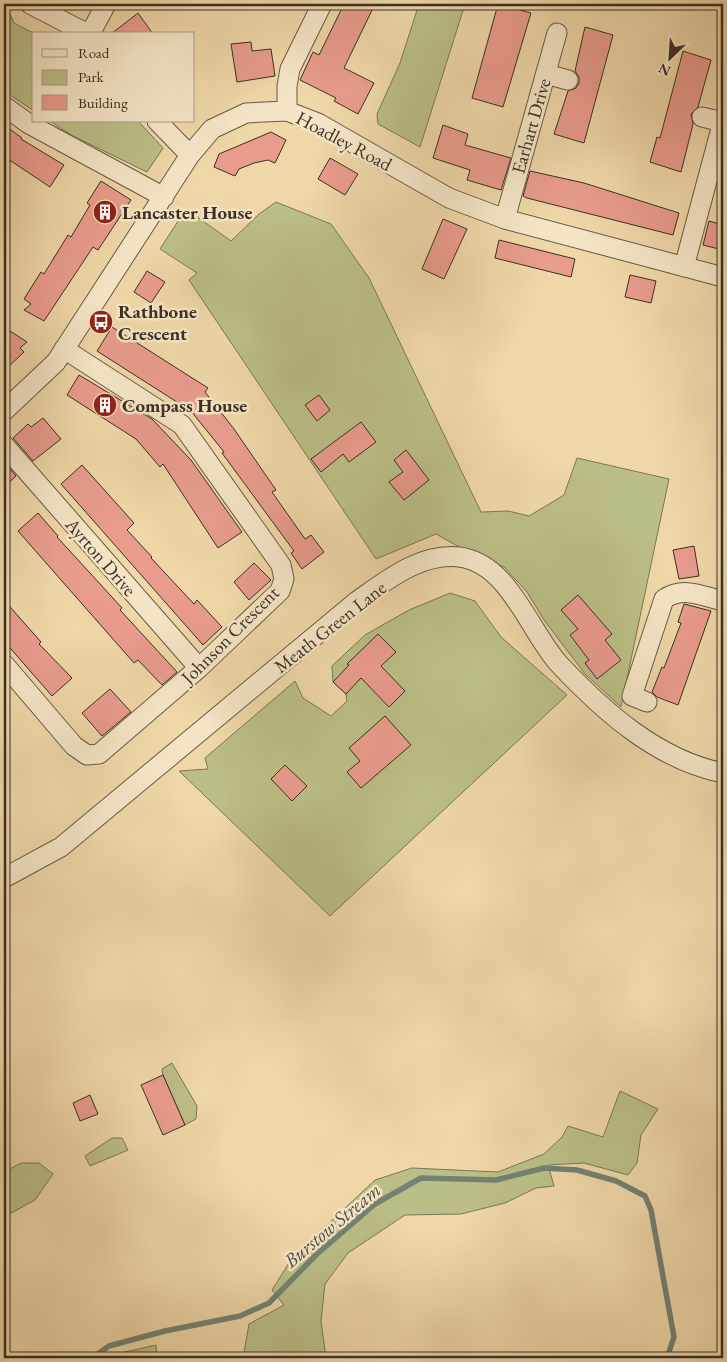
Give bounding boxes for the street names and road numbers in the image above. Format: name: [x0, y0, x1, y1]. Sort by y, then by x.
street label: Earhart Drive: [505, 75, 557, 177]
street label: Hoadley Road: [292, 105, 397, 177]
street label: Ayrton Drive: [59, 512, 142, 602]
street label: Meath Green Lane: [269, 575, 391, 679]
street label: Johnson Crescent: [174, 581, 284, 691]

